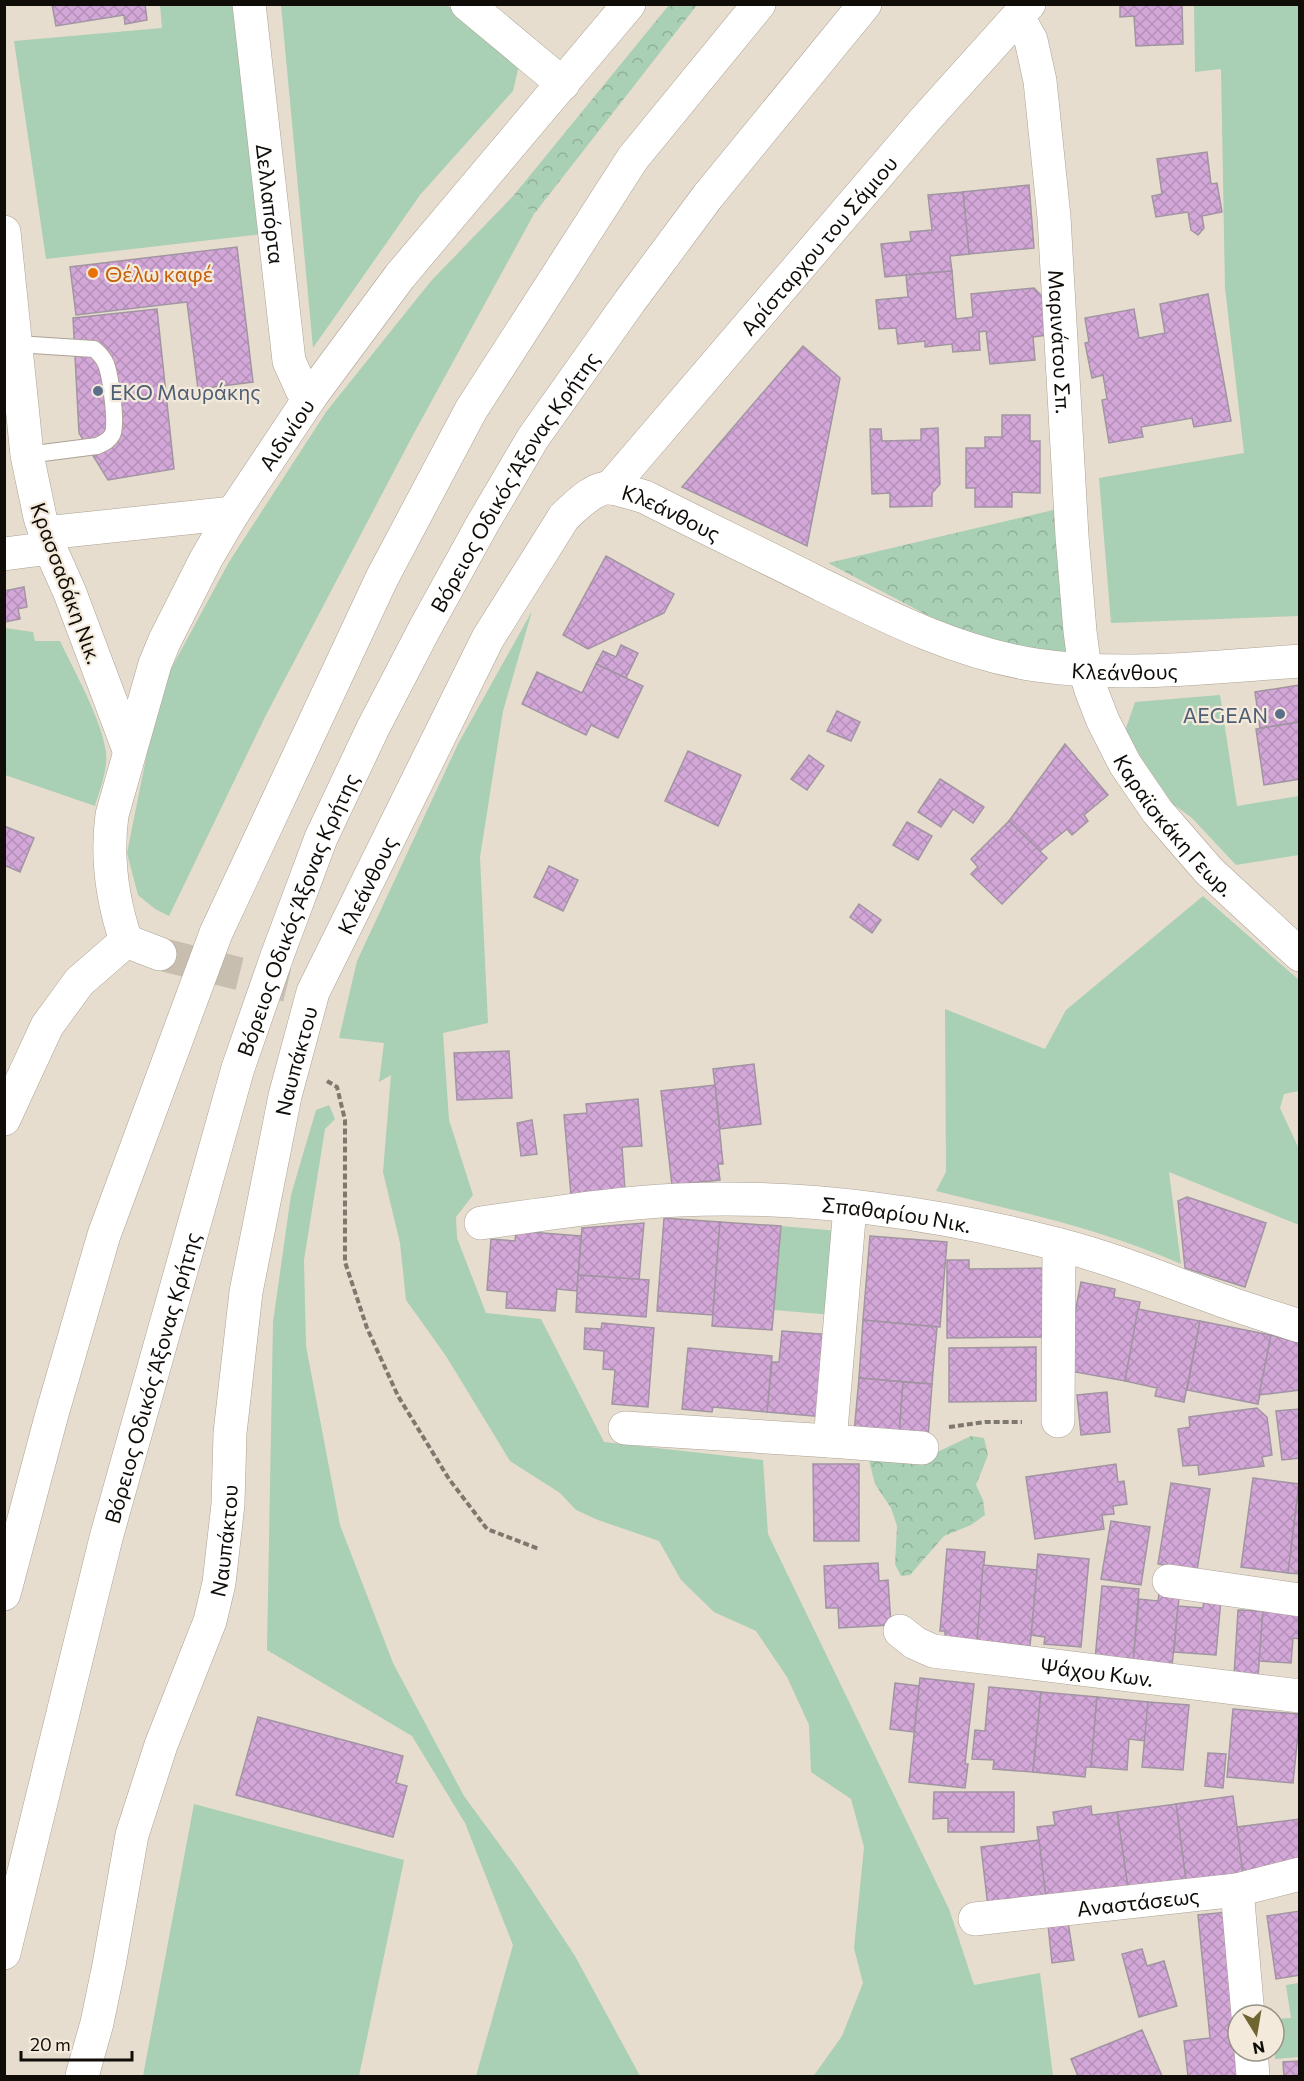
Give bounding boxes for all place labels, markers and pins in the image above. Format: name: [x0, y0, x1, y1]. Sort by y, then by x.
place label: Θέλω καφέ: [105, 261, 213, 286]
marker: Θέλω καφέ: [86, 266, 100, 280]
place label: ΕΚΟ Μαυράκης: [110, 379, 261, 404]
marker: ΕΚΟ Μαυράκης: [91, 384, 105, 398]
place label: AEGEAN: [1183, 702, 1268, 727]
marker: AEGEAN: [1273, 707, 1287, 721]

